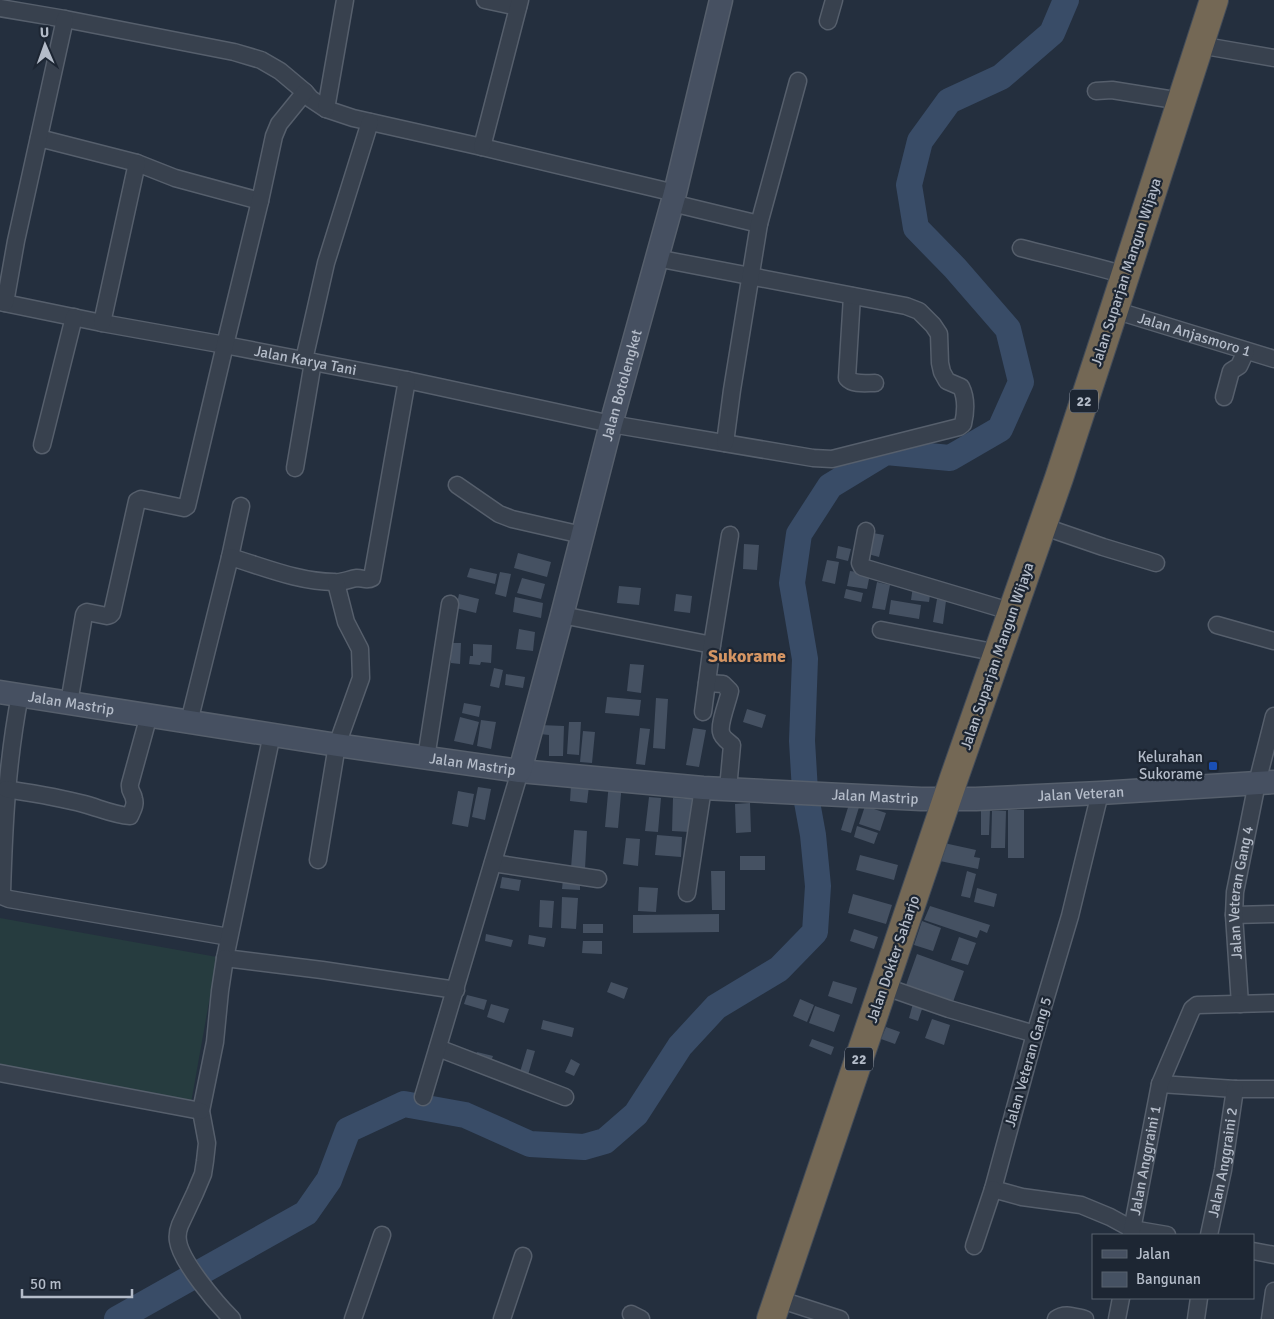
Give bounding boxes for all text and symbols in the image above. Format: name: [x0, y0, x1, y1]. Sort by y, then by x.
north arrow: [20, 20, 70, 70]
text: U: [40, 24, 50, 41]
street label: Jalan Suparjan Mangun Wijaya: [1087, 176, 1165, 368]
street label: Jalan Anjasmoro 1: [1136, 309, 1253, 360]
street label: Jalan Botolengket: [598, 327, 646, 443]
street label: Jalan Karya Tani: [253, 342, 358, 379]
road number: 22: [1070, 390, 1098, 412]
street label: Jalan Suparjan Mangun Wijaya: [956, 560, 1038, 752]
district label: Sukorame: [708, 645, 786, 667]
street label: Jalan Mastrip: [27, 688, 115, 719]
place label: Kelurahan Sukorame: [1137, 748, 1203, 783]
street label: Jalan Mastrip: [428, 749, 517, 779]
marker: Kelurahan Sukorame: [1207, 760, 1219, 772]
street label: Jalan Veteran: [1037, 782, 1125, 805]
street label: Jalan Mastrip: [831, 786, 919, 808]
street label: Jalan Veteran Gang 4: [1225, 824, 1257, 960]
street label: Jalan Dokter Saharjo: [863, 893, 923, 1025]
street label: Jalan Veteran Gang 5: [1001, 995, 1055, 1129]
road number: 22: [845, 1048, 873, 1070]
street label: Jalan Anggraini 1: [1126, 1104, 1165, 1217]
street label: Jalan Anggraini 2: [1204, 1106, 1241, 1219]
legend: [1092, 1234, 1254, 1299]
text: Jalan: [1136, 1245, 1170, 1263]
scale bar: [22, 1266, 132, 1298]
text: Bangunan: [1136, 1270, 1201, 1288]
text: 50 m: [30, 1275, 61, 1293]

